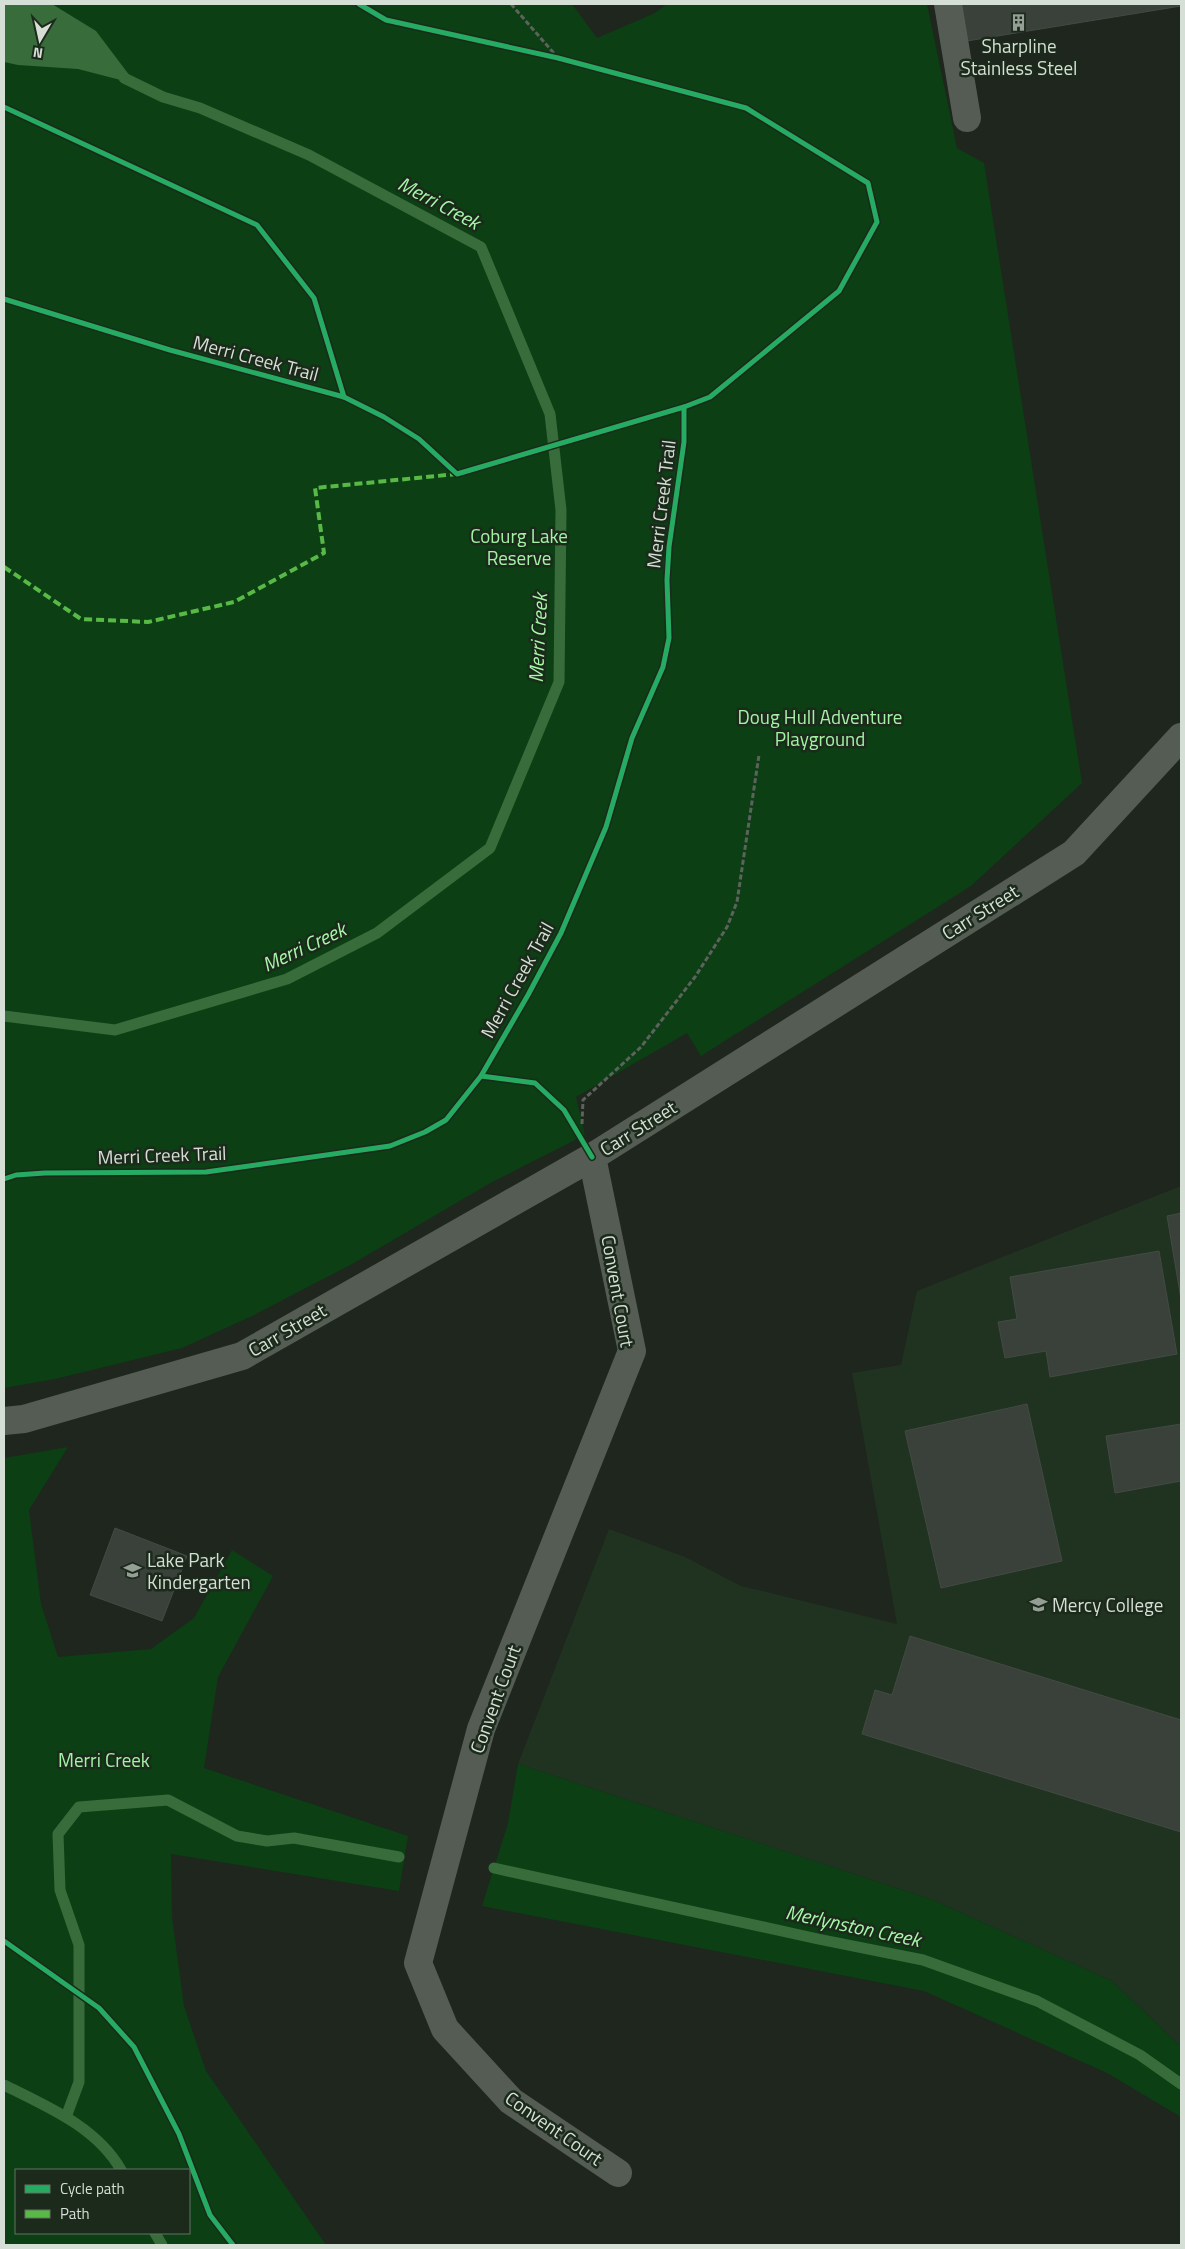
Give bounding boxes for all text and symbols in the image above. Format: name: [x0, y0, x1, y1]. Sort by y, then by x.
building icon: Sharpline Stainless Steel: [1009, 13, 1029, 33]
north arrow: [15, 15, 65, 65]
place label: Sharpline Stainless Steel: [961, 31, 1077, 82]
text: N: [31, 42, 44, 64]
water label: Merri Creek: [392, 168, 488, 238]
street label: Merri Creek Trail: [190, 327, 322, 388]
street label: Merri Creek Trail: [638, 438, 683, 570]
park label: Coburg Lake Reserve: [470, 521, 568, 572]
water label: Merri Creek: [520, 590, 555, 683]
park label: Doug Hull Adventure Playground: [738, 702, 902, 753]
street label: Carr Street: [936, 876, 1024, 947]
water label: Merri Creek: [257, 913, 353, 979]
street label: Merri Creek Trail: [473, 916, 561, 1043]
street label: Carr Street: [594, 1092, 682, 1163]
street label: Merri Creek Trail: [97, 1138, 227, 1171]
street label: Convent Court: [594, 1233, 643, 1350]
street label: Carr Street: [242, 1295, 332, 1364]
place label: Lake Park Kindergarten: [147, 1545, 251, 1596]
school or university icon: Lake Park Kindergarten: [123, 1561, 143, 1581]
place label: Mercy College: [1052, 1590, 1163, 1619]
school or university icon: Mercy College: [1028, 1595, 1048, 1615]
street label: Convent Court: [462, 1640, 528, 1757]
park label: Merri Creek: [58, 1745, 150, 1774]
water label: Merlynston Creek: [783, 1896, 925, 1955]
street label: Convent Court: [500, 2083, 609, 2172]
legend: [15, 2169, 190, 2234]
text: Cycle path: [60, 2177, 125, 2200]
text: Path: [60, 2202, 90, 2225]

